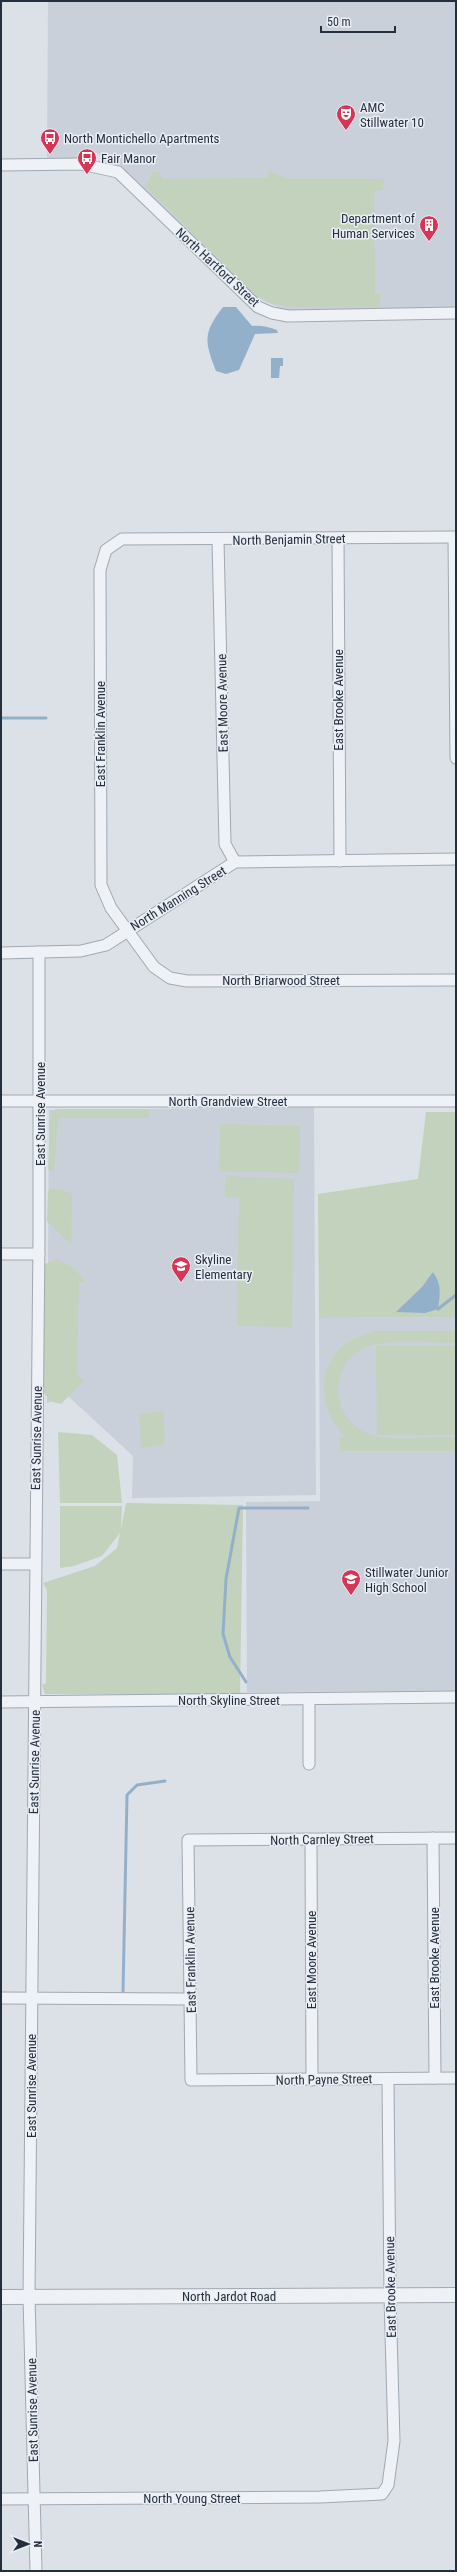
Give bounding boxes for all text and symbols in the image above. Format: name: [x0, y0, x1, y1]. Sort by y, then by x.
scale bar: [321, 8, 395, 34]
text: 50 m: [327, 15, 351, 29]
place label: AMC Stillwater 10: [360, 100, 424, 130]
theatre icon: AMC Stillwater 10: [335, 103, 357, 131]
bus stop icon: North Montichello Apartments: [39, 127, 61, 155]
place label: North Montichello Apartments: [64, 131, 220, 146]
bus stop icon: Fair Manor: [76, 147, 98, 175]
place label: Fair Manor: [101, 151, 156, 166]
place label: Department of Human Services: [332, 211, 415, 241]
building icon: Department of Human Services: [418, 214, 440, 242]
street label: North Hartford Street: [173, 225, 263, 310]
street label: North Benjamin Street: [232, 531, 346, 548]
street label: East Brooke Avenue: [331, 649, 346, 751]
street label: East Moore Avenue: [214, 654, 231, 752]
street label: East Franklin Avenue: [93, 681, 108, 787]
street label: North Manning Street: [128, 863, 229, 934]
street label: North Briarwood Street: [222, 973, 340, 988]
street label: East Sunrise Avenue: [33, 1062, 48, 1166]
street label: North Grandview Street: [169, 1094, 288, 1109]
place label: Skyline Elementary: [195, 1252, 253, 1282]
school or university icon: Skyline Elementary: [170, 1255, 192, 1283]
street label: East Sunrise Avenue: [28, 1386, 45, 1490]
place label: Stillwater Junior High School: [365, 1565, 448, 1595]
school or university icon: Stillwater Junior High School: [340, 1568, 362, 1596]
street label: North Skyline Street: [178, 1693, 280, 1708]
street label: East Sunrise Avenue: [26, 1710, 43, 1814]
street label: North Carnley Street: [270, 1831, 374, 1848]
street label: East Franklin Avenue: [182, 1907, 199, 2013]
street label: East Brooke Avenue: [427, 1907, 442, 2009]
street label: East Moore Avenue: [304, 1911, 319, 2009]
street label: East Sunrise Avenue: [24, 2034, 39, 2138]
street label: North Payne Street: [276, 2071, 373, 2088]
street label: East Brooke Avenue: [382, 2236, 399, 2338]
street label: North Jardot Road: [182, 2289, 276, 2304]
street label: East Sunrise Avenue: [24, 2358, 41, 2462]
street label: North Young Street: [143, 2491, 241, 2506]
north arrow: [8, 2524, 48, 2564]
text: N: [31, 2541, 44, 2548]

